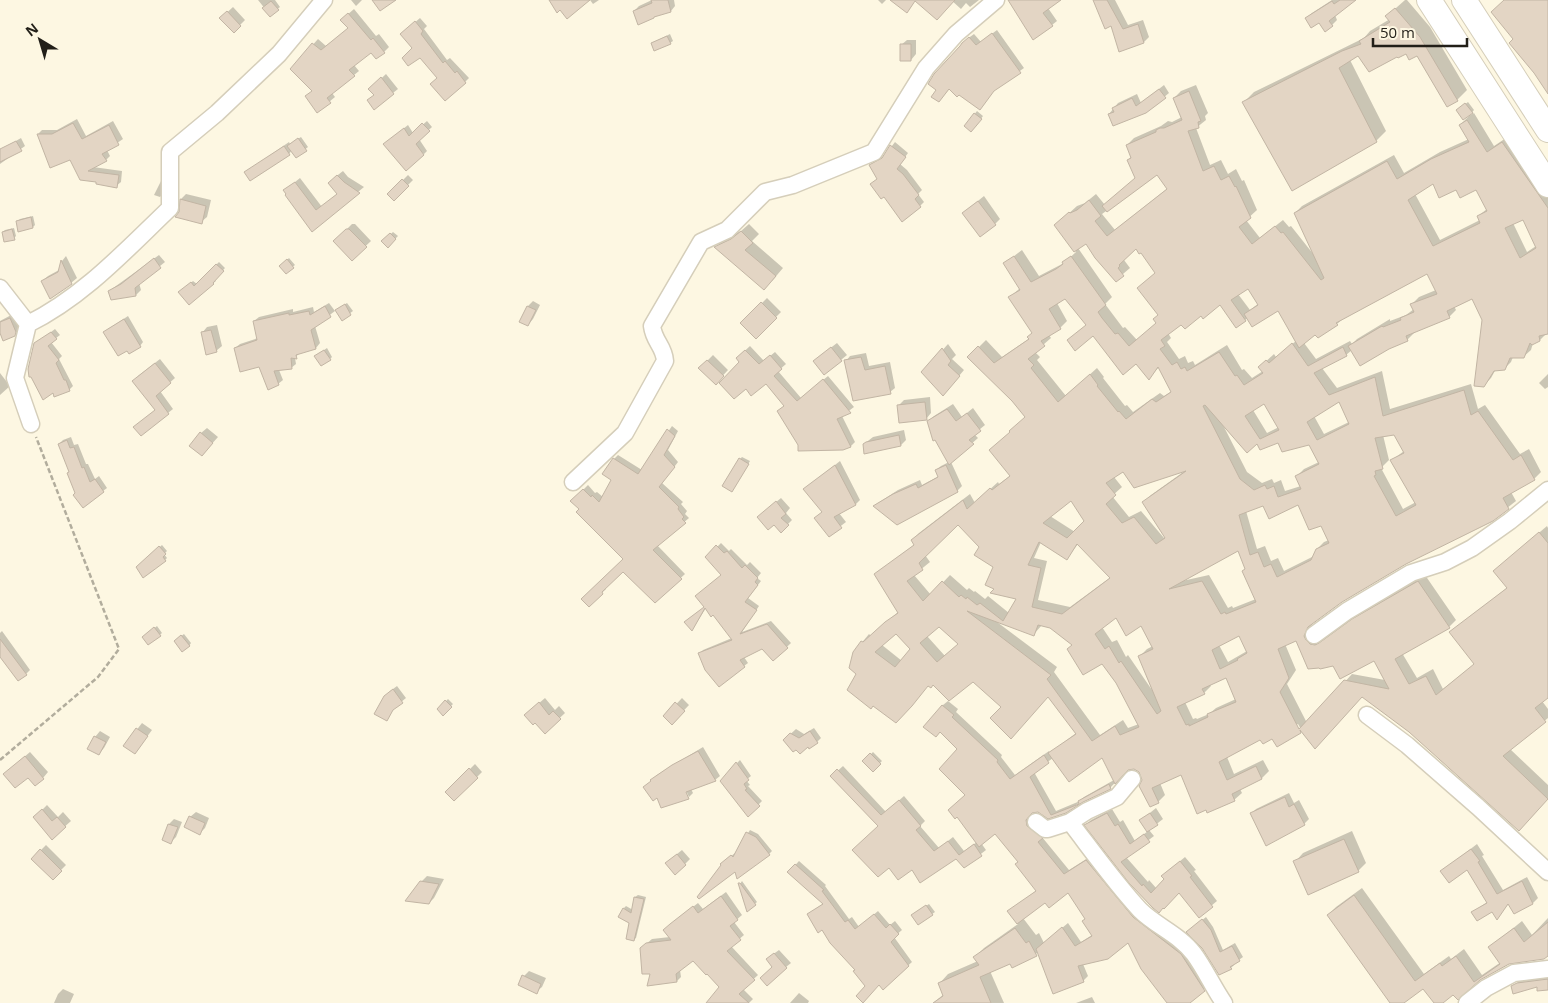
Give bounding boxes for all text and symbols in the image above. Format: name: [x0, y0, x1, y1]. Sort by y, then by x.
north arrow: [15, 15, 65, 65]
scale bar: [1373, 15, 1467, 47]
text: N: [21, 18, 42, 40]
text: 50 m: [1380, 22, 1415, 42]

